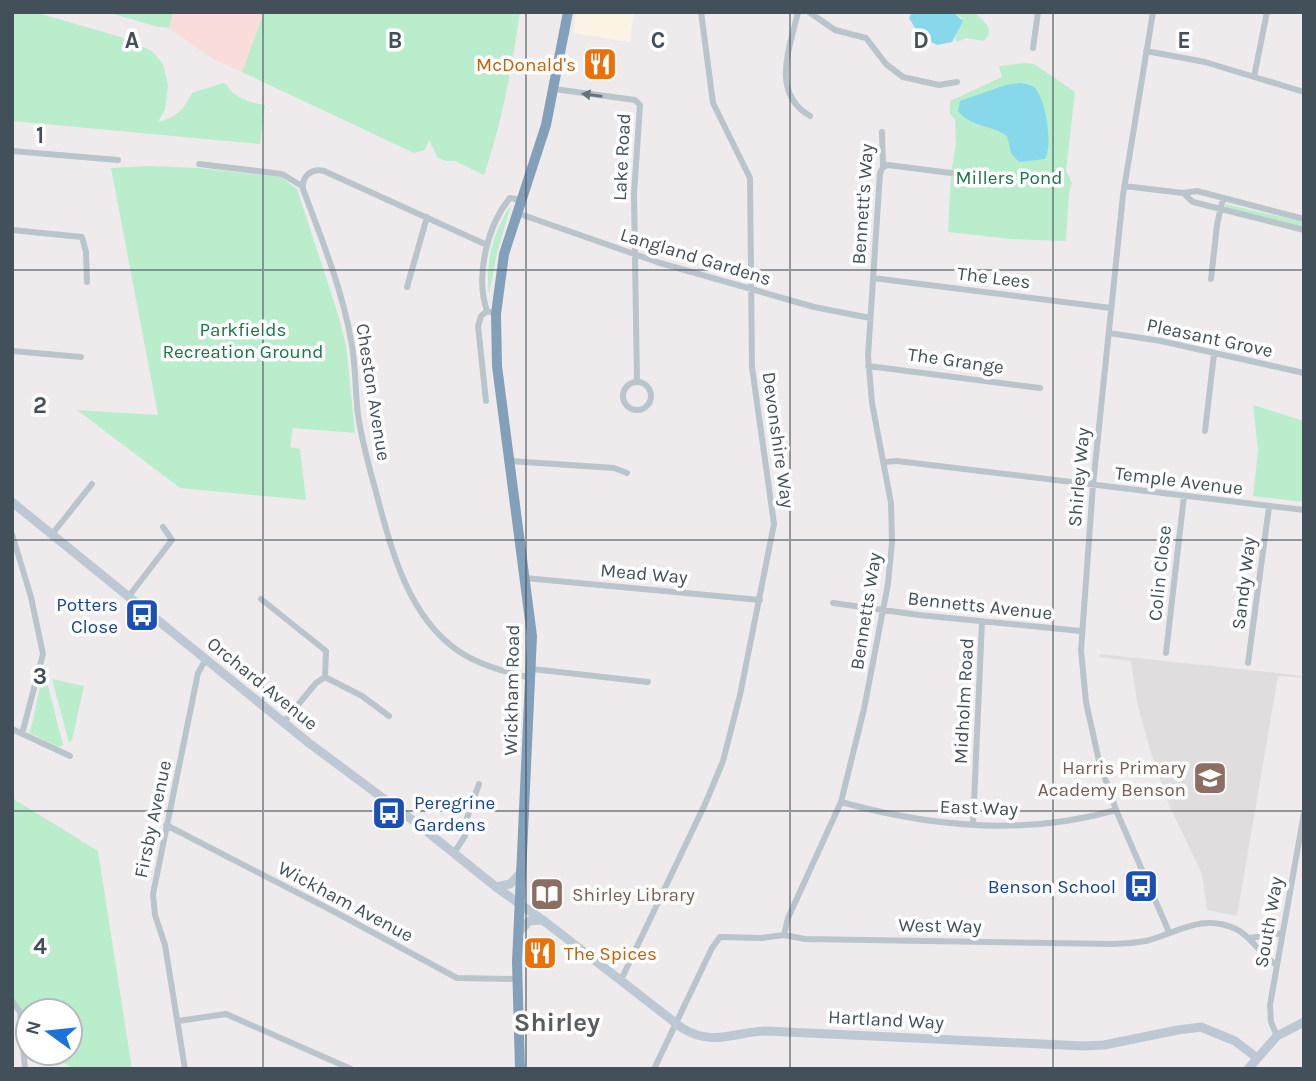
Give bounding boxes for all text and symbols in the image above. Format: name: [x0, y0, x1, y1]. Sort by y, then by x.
text: A: [125, 27, 139, 54]
text: B: [388, 27, 402, 54]
text: C: [651, 27, 665, 54]
text: D: [913, 27, 929, 54]
text: E: [1177, 27, 1191, 54]
restaurant icon: McDonald's: [581, 45, 619, 83]
place label: McDonald's: [476, 54, 576, 76]
one-way arrow: [581, 89, 603, 100]
street label: Lake Road: [609, 113, 635, 202]
text: 1: [36, 122, 44, 149]
street label: Bennett's Way: [848, 143, 878, 265]
park label: Millers Pond: [955, 167, 1063, 189]
street label: Langland Gardens: [618, 224, 774, 290]
street label: The Lees: [956, 263, 1032, 293]
street label: Pleasant Grove: [1145, 314, 1275, 362]
park label: Parkfields Recreation Ground: [162, 319, 324, 363]
street label: Cheston Avenue: [351, 322, 395, 462]
street label: The Grange: [906, 343, 1005, 379]
street label: Devonshire Way: [758, 370, 799, 510]
text: 2: [33, 392, 47, 419]
street label: Shirley Way: [1064, 426, 1094, 528]
street label: Temple Avenue: [1114, 462, 1244, 500]
street label: Colin Close: [1144, 524, 1176, 622]
street label: Sandy Way: [1227, 535, 1261, 631]
street label: Bennetts Way: [846, 551, 886, 672]
street label: Mead Way: [599, 559, 689, 589]
street label: Bennetts Avenue: [906, 587, 1053, 625]
place label: Potters Close: [56, 594, 118, 638]
bus stop icon: Potters Close: [123, 596, 161, 634]
street label: Wickham Road: [500, 624, 524, 756]
street label: Orchard Avenue: [203, 632, 322, 735]
street label: Midholm Road: [950, 637, 978, 765]
text: 3: [33, 663, 47, 690]
place label: Harris Primary Academy Benson: [1038, 757, 1186, 801]
street label: Firsby Avenue: [130, 758, 176, 880]
school or university icon: Harris Primary Academy Benson: [1191, 759, 1229, 797]
place label: Peregrine Gardens: [414, 792, 495, 836]
bus stop icon: Peregrine Gardens: [370, 794, 408, 832]
street label: East Way: [939, 796, 1019, 820]
street label: Wickham Avenue: [274, 857, 417, 947]
bus stop icon: Benson School: [1122, 867, 1160, 905]
library icon: Shirley Library: [528, 875, 566, 913]
street label: South Way: [1250, 875, 1288, 969]
place label: Benson School: [988, 876, 1116, 898]
place label: Shirley Library: [572, 884, 695, 906]
street label: West Way: [898, 914, 982, 938]
text: 4: [33, 933, 47, 960]
restaurant icon: The Spices: [521, 934, 559, 972]
place label: The Spices: [564, 943, 657, 965]
north arrow: [14, 997, 84, 1067]
street label: Hartland Way: [828, 1006, 945, 1034]
district label: Shirley: [514, 1007, 600, 1038]
text: N: [21, 1018, 46, 1037]

